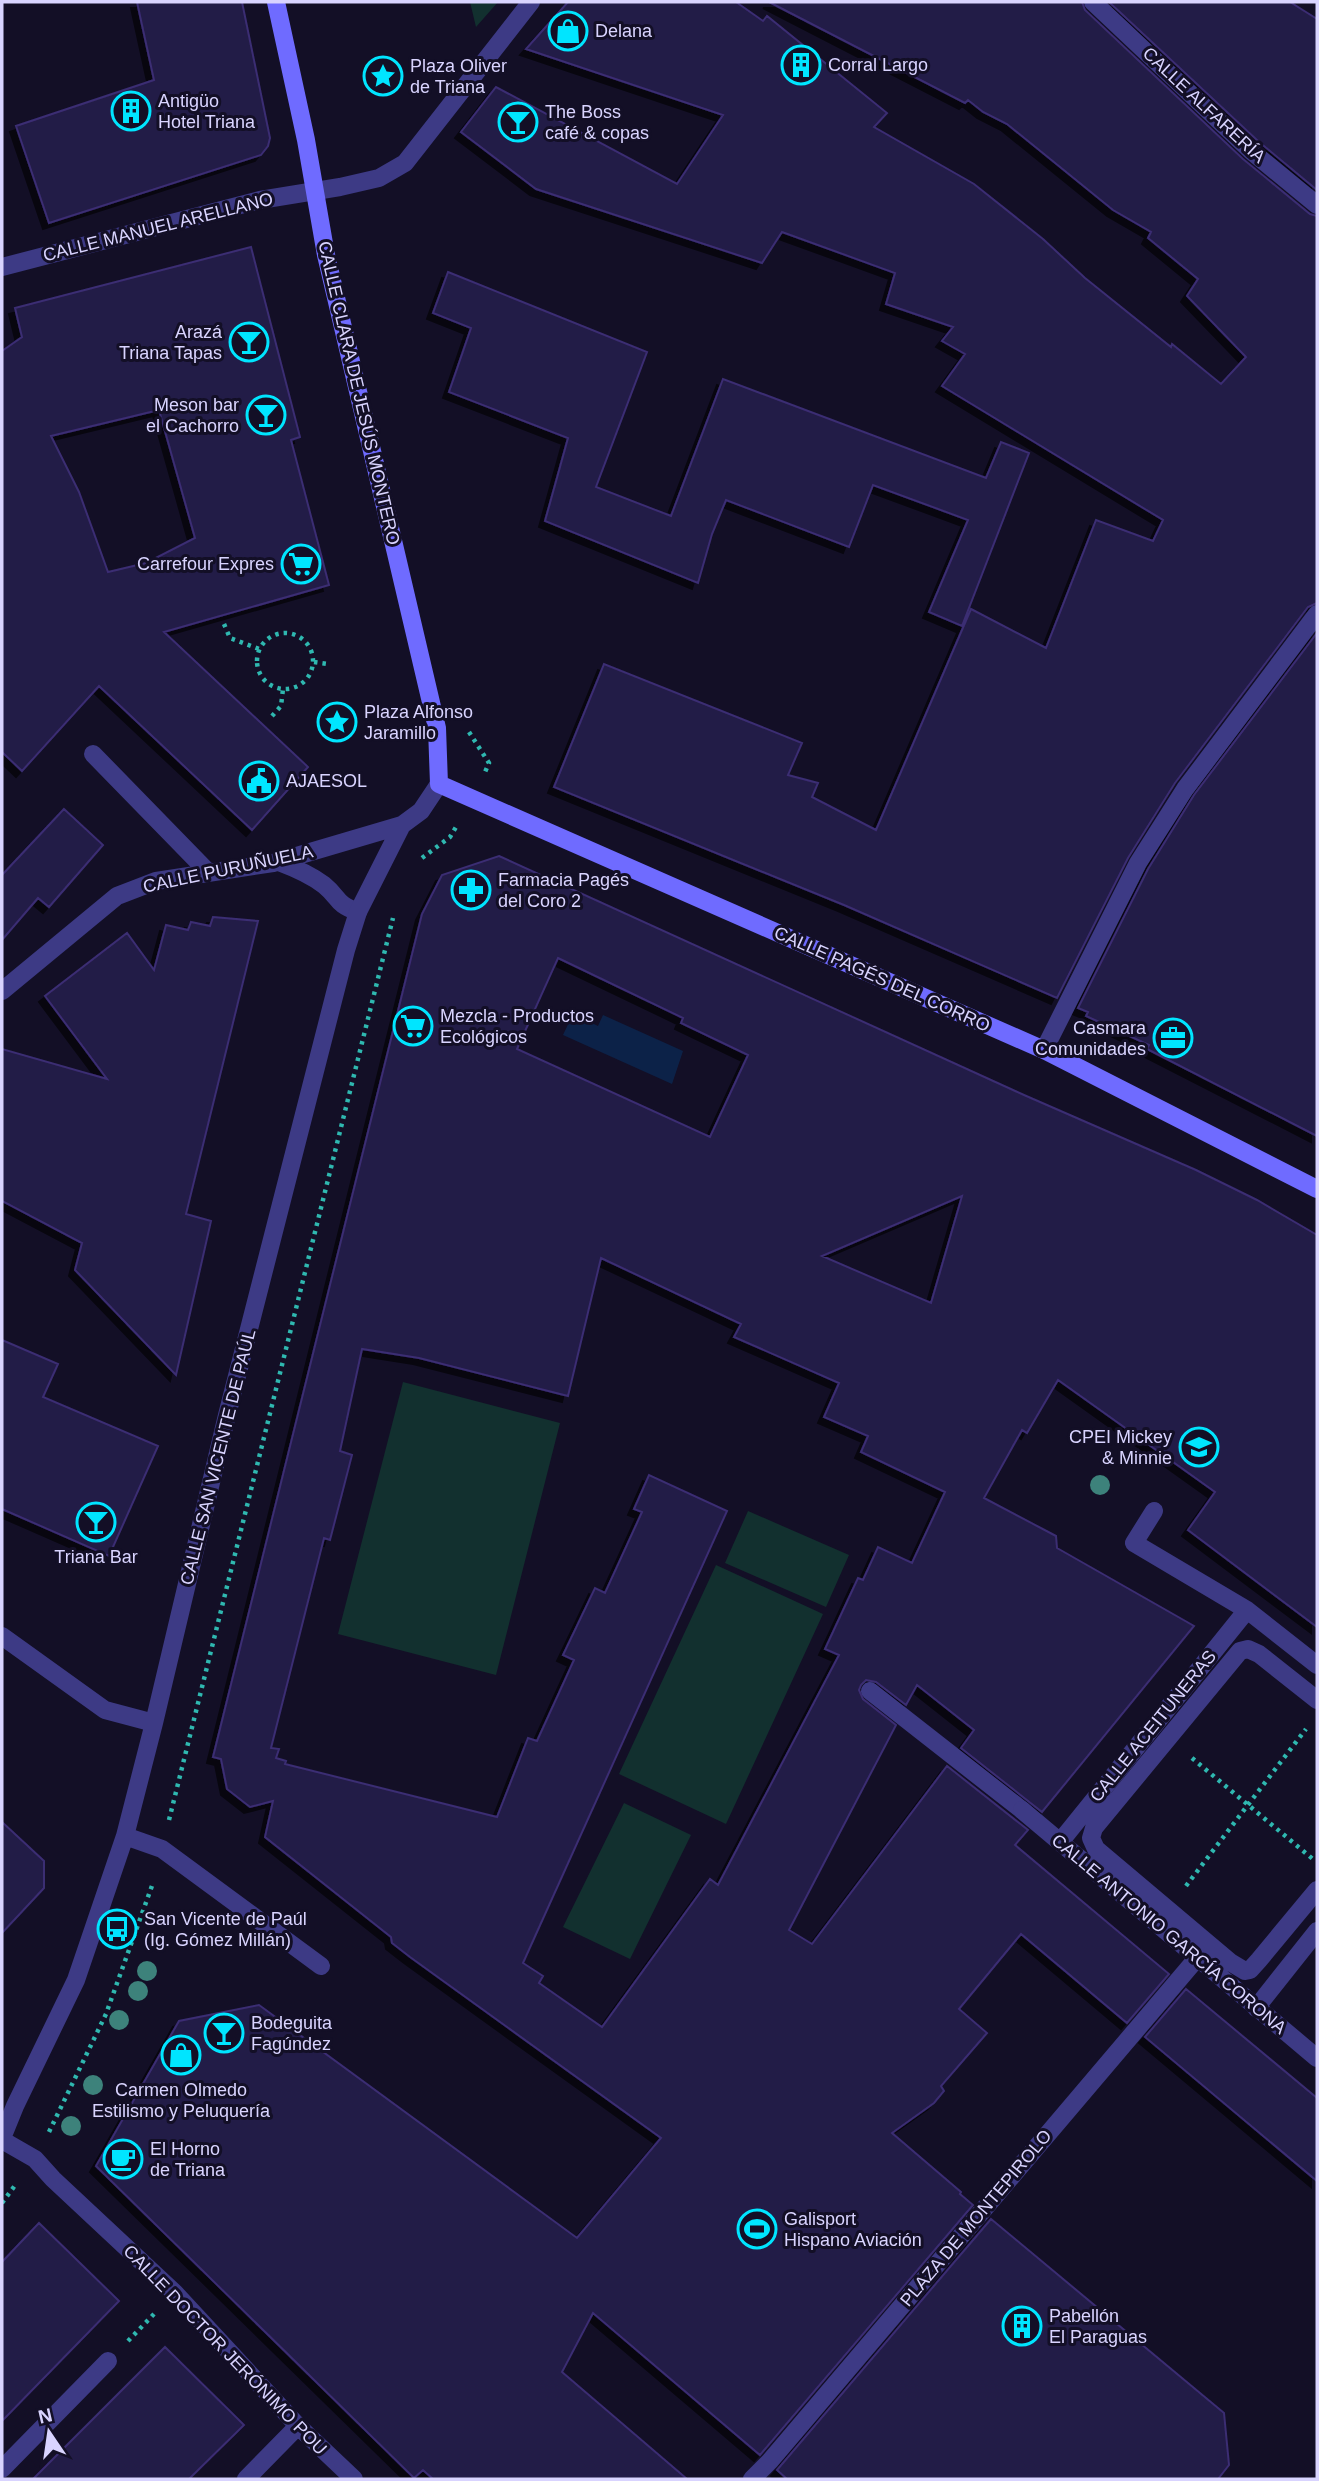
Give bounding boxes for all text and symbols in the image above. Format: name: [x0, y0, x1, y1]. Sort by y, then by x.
shop icon: Delana: [547, 10, 589, 52]
place label: Delana: [595, 21, 653, 41]
street label: CALLE ALFARERÍA: [1139, 43, 1269, 167]
building icon: Corral Largo: [780, 44, 822, 86]
place icon: Plaza Oliver de Triana: [362, 55, 404, 97]
place label: Corral Largo: [828, 55, 928, 75]
place label: Plaza Oliver de Triana: [410, 56, 507, 97]
building icon: Antigüo Hotel Triana: [110, 90, 152, 132]
place label: Antigüo Hotel Triana: [158, 91, 256, 132]
bar icon: The Boss café & copas: [497, 101, 539, 143]
place label: The Boss café & copas: [545, 102, 649, 143]
street label: CALLE MANUEL ARELLANO: [41, 189, 275, 265]
street label: CALLE CLARA DE JESÚS MONTERO: [314, 239, 405, 547]
bar icon: Arazá Triana Tapas: [228, 321, 270, 363]
place label: Arazá Triana Tapas: [119, 322, 223, 363]
bar icon: Meson bar el Cachorro: [245, 394, 287, 436]
place label: Meson bar el Cachorro: [146, 395, 239, 436]
supermarket icon: Carrefour Expres: [280, 543, 322, 585]
place label: Carrefour Expres: [137, 554, 274, 574]
place icon: Plaza Alfonso Jaramillo: [316, 701, 358, 743]
place label: Plaza Alfonso Jaramillo: [364, 702, 473, 743]
public building icon: AJAESOL: [238, 760, 280, 802]
place label: AJAESOL: [286, 771, 367, 791]
street label: CALLE PURUÑUELA: [141, 840, 315, 897]
pharmacy icon: Farmacia Pagés del Coro 2: [450, 869, 492, 911]
place label: Farmacia Pagés del Coro 2: [498, 870, 629, 911]
street label: CALLE PAGÉS DEL CORRO: [771, 922, 993, 1036]
supermarket icon: Mezcla - Productos Ecológicos: [392, 1005, 434, 1047]
place label: Mezcla - Productos Ecológicos: [440, 1006, 594, 1047]
office icon: Casmara Comunidades: [1152, 1017, 1194, 1059]
place label: Casmara Comunidades: [1035, 1018, 1147, 1059]
street label: CALLE SAN VICENTE DE PAÚL: [176, 1327, 259, 1587]
school or university icon: CPEI Mickey & Minnie: [1178, 1426, 1220, 1468]
place label: CPEI Mickey & Minnie: [1069, 1427, 1172, 1468]
bar icon: Triana Bar: [75, 1501, 117, 1543]
place label: Triana Bar: [54, 1547, 138, 1567]
street label: CALLE ACEITUNERAS: [1086, 1646, 1220, 1806]
street label: CALLE ANTONIO GARCÍA CORONA: [1048, 1830, 1290, 2038]
bus stop icon: San Vicente de Paúl (Ig. Gómez Millán): [96, 1908, 138, 1950]
place label: San Vicente de Paúl (Ig. Gómez Millán): [144, 1909, 307, 1950]
bar icon: Bodeguita Fagúndez: [203, 2012, 245, 2054]
place label: Bodeguita Fagúndez: [251, 2013, 333, 2054]
shop icon: Carmen Olmedo Estilismo y Peluquería: [160, 2034, 202, 2076]
place label: Carmen Olmedo Estilismo y Peluquería: [92, 2080, 271, 2121]
street label: PLAZA DE MONTEPIROLO: [896, 2126, 1056, 2310]
cafe icon: El Horno de Triana: [102, 2138, 144, 2180]
place label: El Horno de Triana: [150, 2139, 226, 2180]
sports icon: Galisport Hispano Aviación: [736, 2208, 778, 2250]
place label: Galisport Hispano Aviación: [784, 2209, 922, 2250]
street label: CALLE DOCTOR JERÓNIMO POU: [119, 2240, 331, 2459]
building icon: Pabellón El Paraguas: [1001, 2305, 1043, 2347]
place label: Pabellón El Paraguas: [1049, 2306, 1147, 2347]
north arrow: [14, 2397, 84, 2467]
text: N: [36, 2404, 54, 2428]

